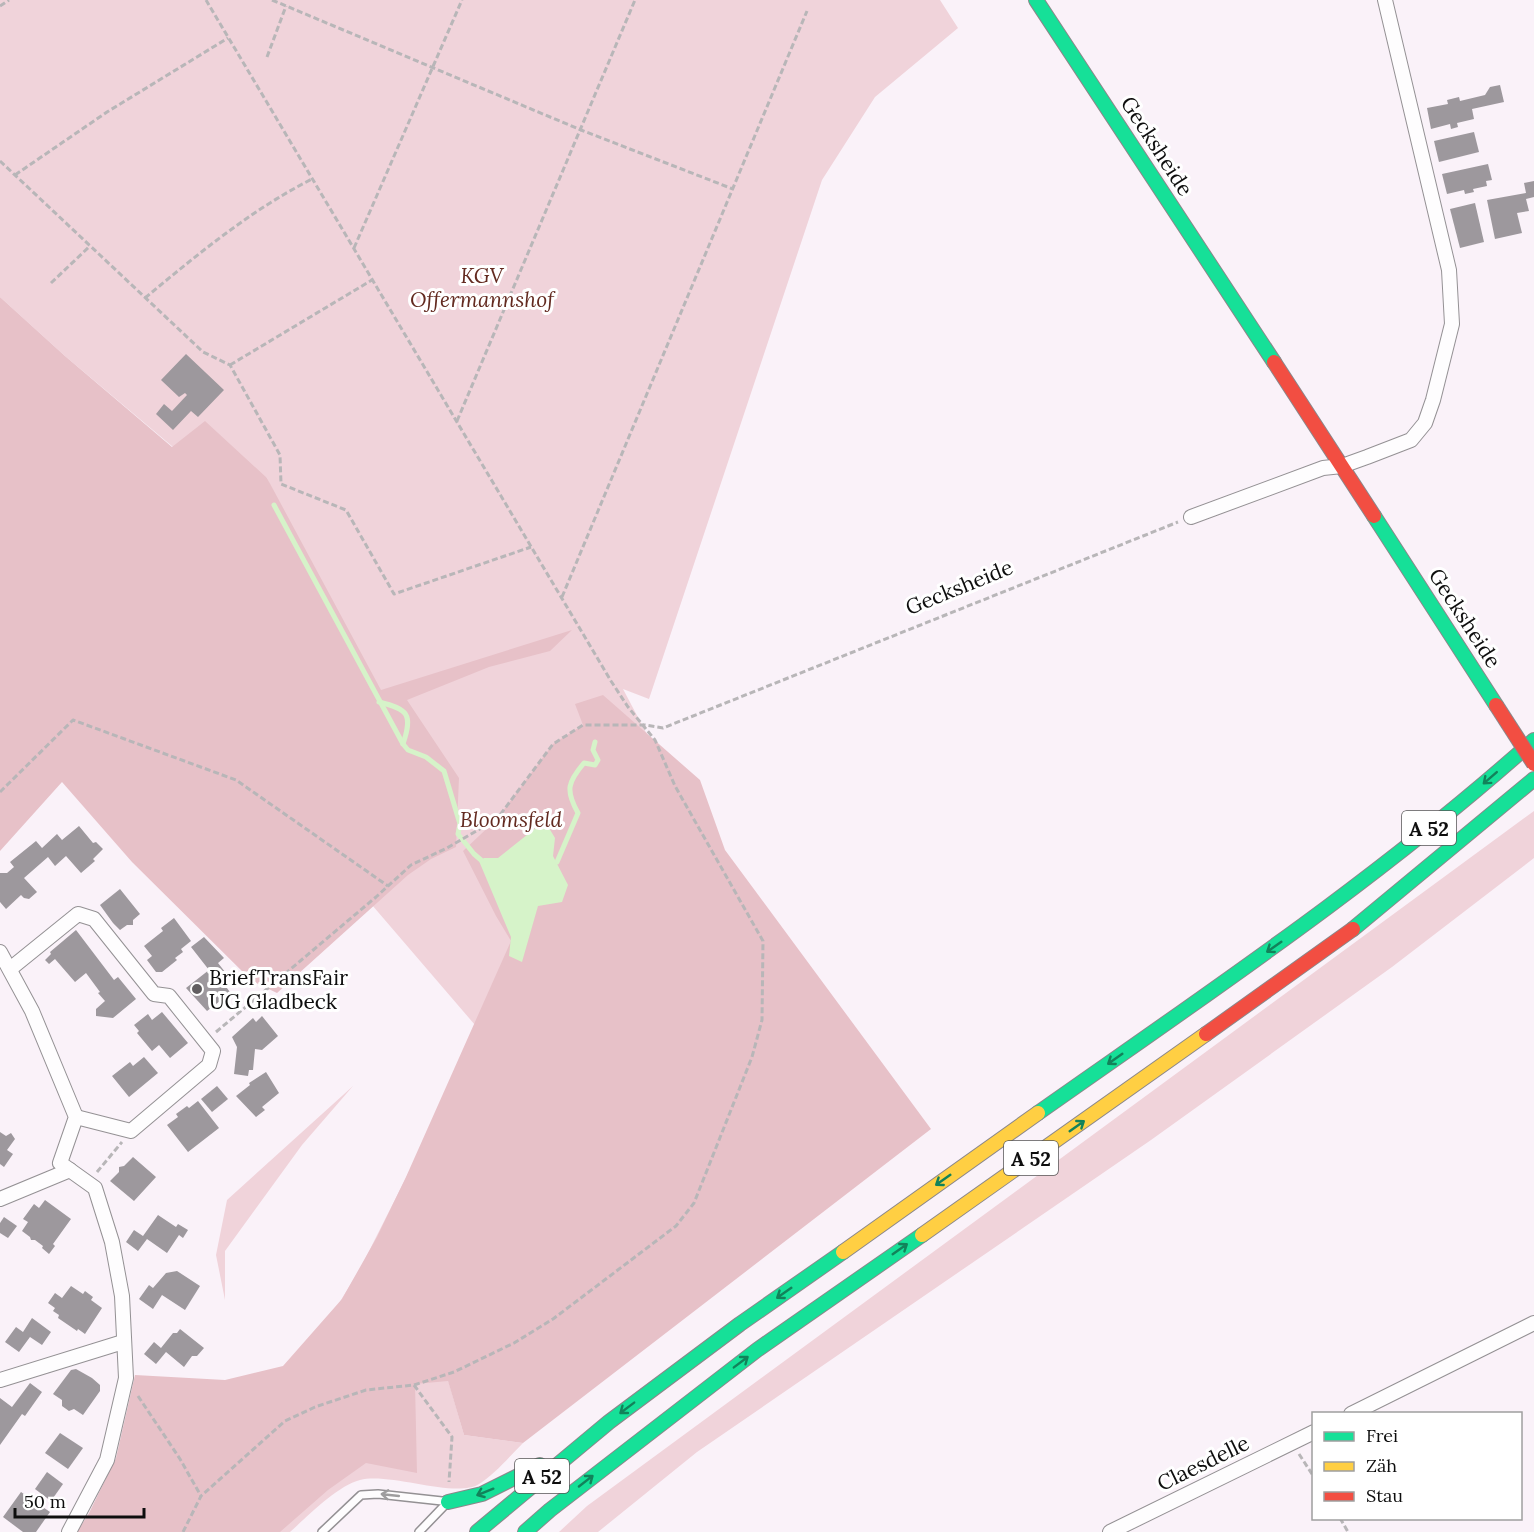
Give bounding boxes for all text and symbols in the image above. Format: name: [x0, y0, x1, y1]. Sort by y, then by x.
street label: Gecksheide: [1115, 91, 1199, 201]
park label: KGV Offermannshof: [410, 262, 556, 313]
street label: Gecksheide: [901, 553, 1017, 621]
street label: Gecksheide: [1423, 563, 1507, 673]
one-way arrow: [1483, 771, 1498, 785]
park label: Bloomsfeld: [460, 806, 563, 833]
road number: A 52: [1402, 811, 1456, 845]
one-way arrow: [1267, 941, 1283, 953]
place label: BriefTransFair UG Gladbeck: [209, 964, 348, 1015]
marker: BriefTransFair UG Gladbeck: [190, 982, 204, 996]
one-way arrow: [1107, 1053, 1123, 1065]
one-way arrow: [1068, 1120, 1085, 1132]
road number: A 52: [1004, 1141, 1058, 1175]
one-way arrow: [936, 1174, 952, 1186]
one-way arrow: [891, 1243, 907, 1255]
one-way arrow: [776, 1287, 793, 1299]
one-way arrow: [732, 1356, 748, 1369]
one-way arrow: [620, 1402, 636, 1415]
legend: [1312, 1412, 1522, 1520]
text: Frei: [1366, 1424, 1398, 1447]
street label: Claesdelle: [1153, 1429, 1253, 1497]
text: Zäh: [1366, 1454, 1397, 1477]
road number: A 52: [515, 1459, 569, 1493]
one-way arrow: [578, 1475, 594, 1488]
scale bar: [15, 1481, 144, 1519]
text: Stau: [1366, 1484, 1403, 1507]
one-way arrow: [476, 1487, 494, 1498]
one-way arrow: [380, 1489, 400, 1500]
text: 50 m: [24, 1490, 66, 1513]

